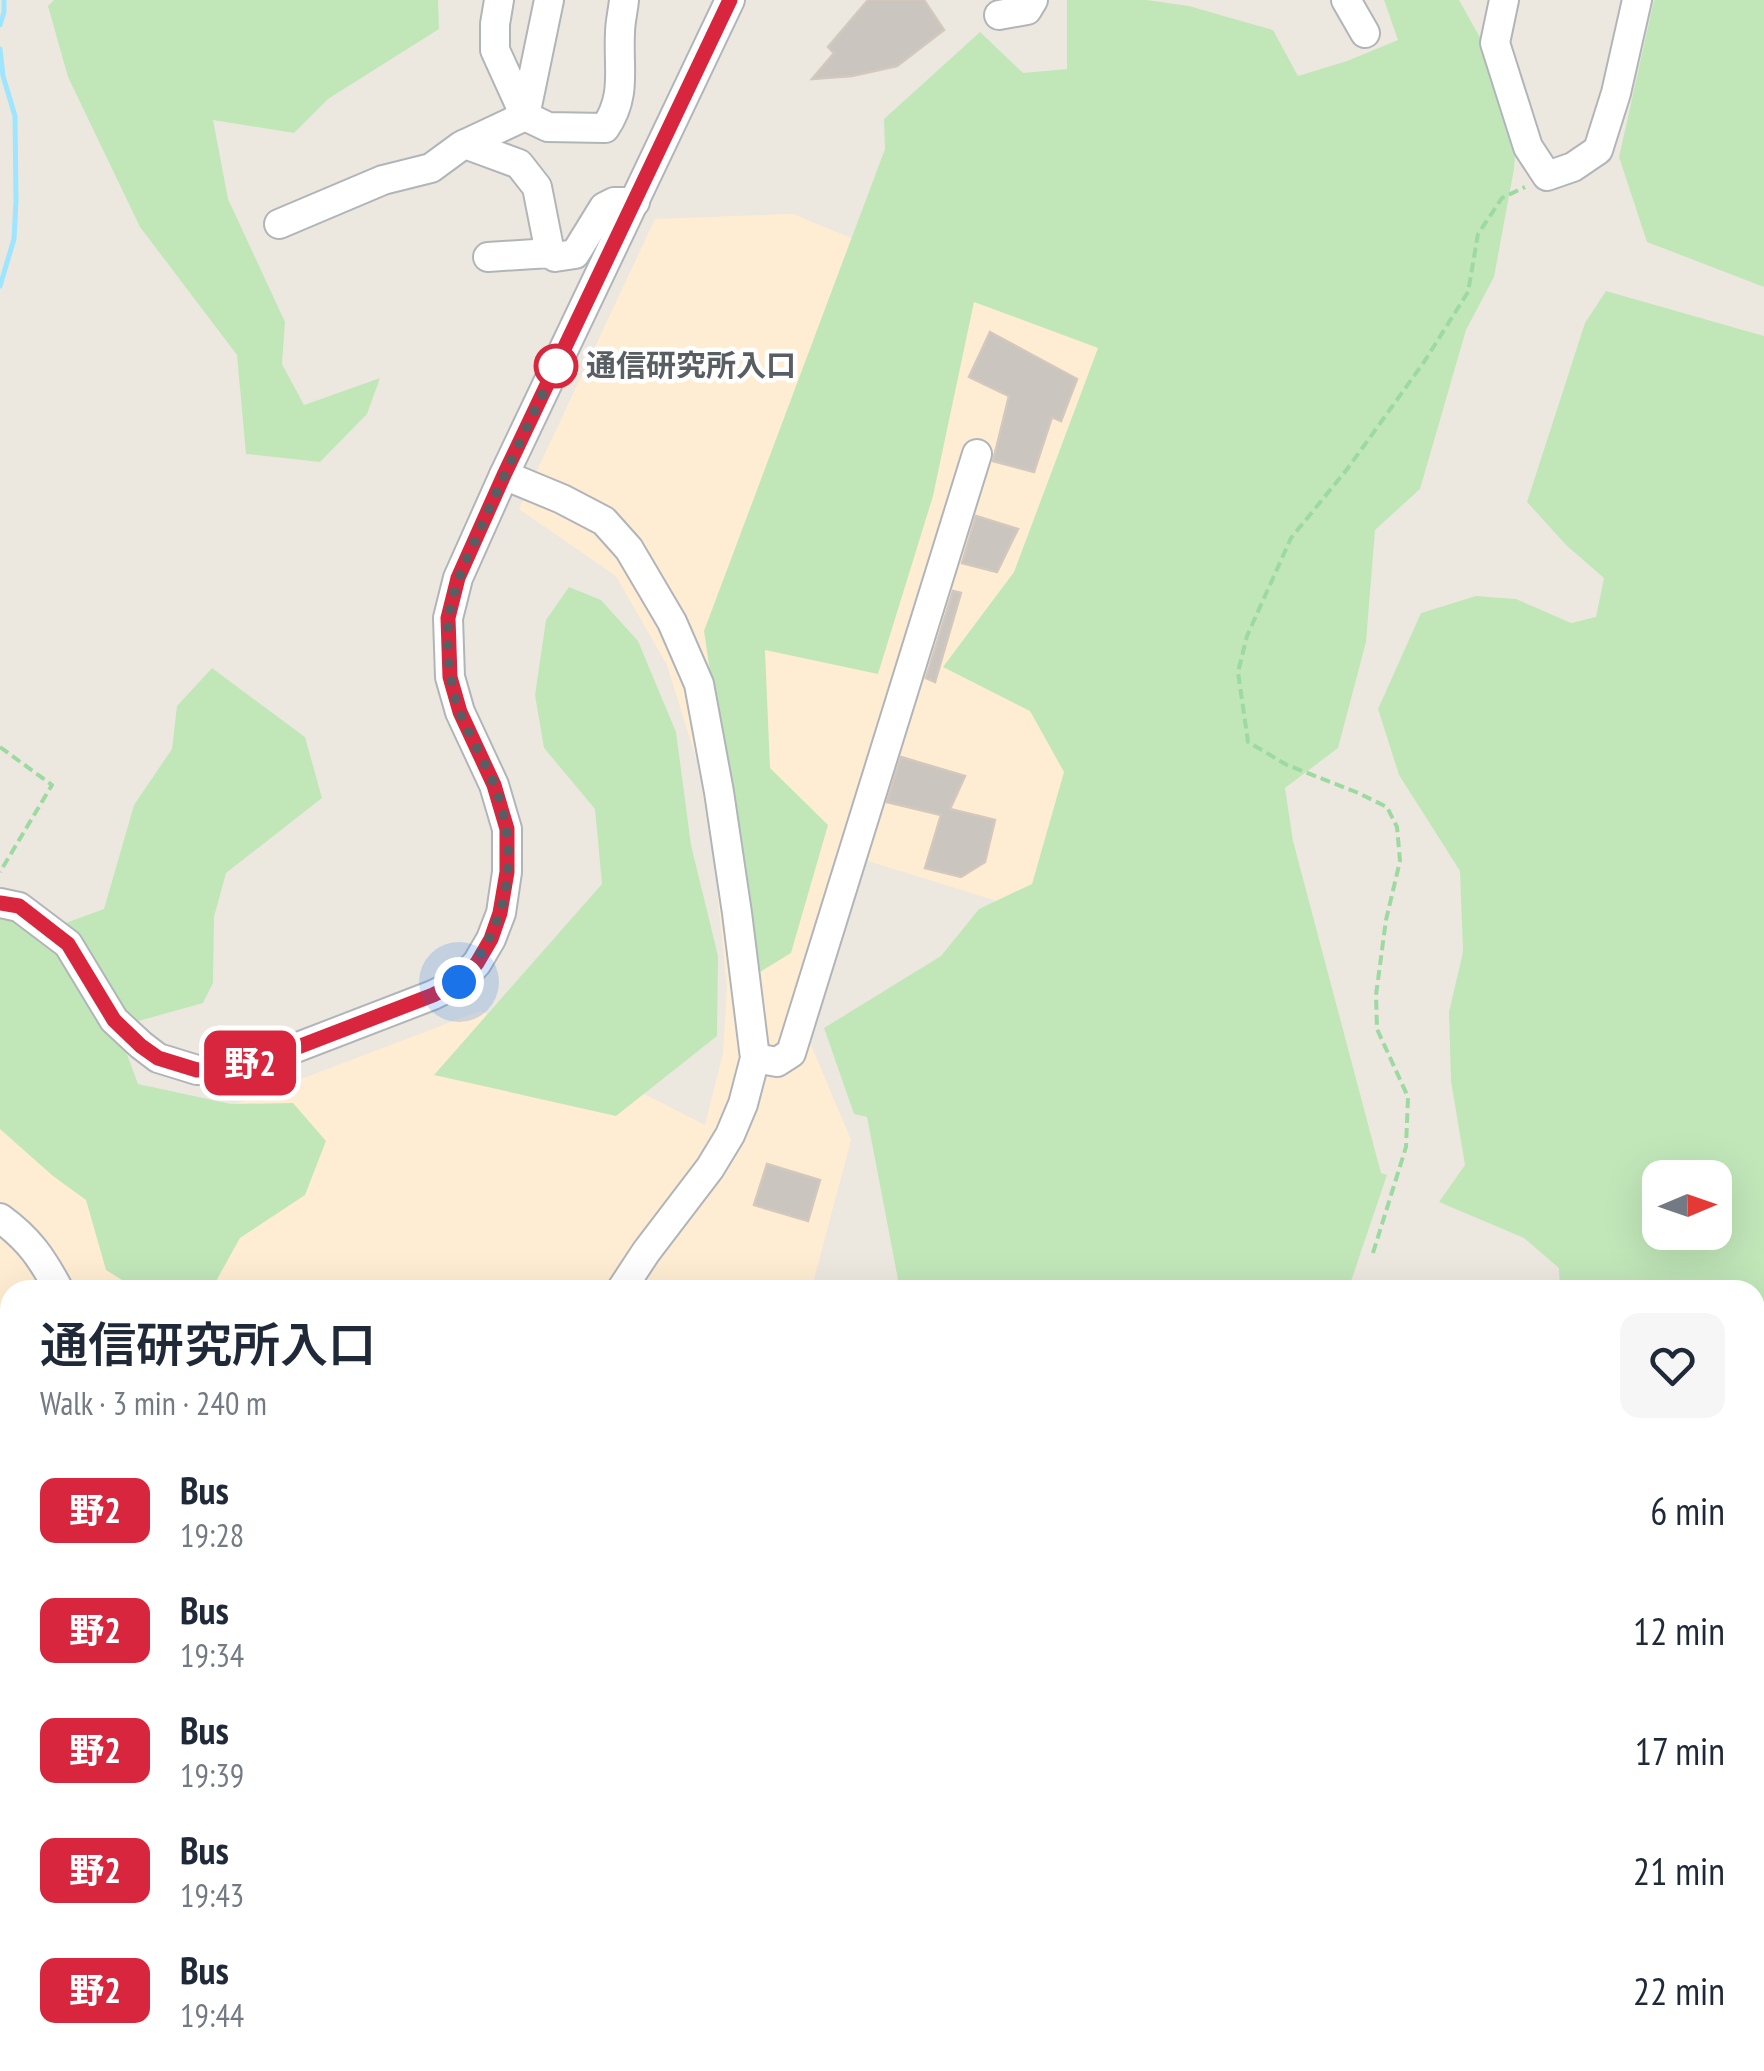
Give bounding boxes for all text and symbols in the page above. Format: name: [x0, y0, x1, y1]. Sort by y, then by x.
marker: 通信研究所入口: [535, 345, 577, 387]
place label: 通信研究所入口: [586, 345, 796, 384]
your location: [434, 957, 484, 1007]
line badge: 野2: [205, 1030, 295, 1096]
text: 野2: [224, 1040, 276, 1086]
north arrow: [1642, 1160, 1732, 1250]
map controls: [1642, 1160, 1732, 1250]
text: 通信研究所入口: [40, 1313, 376, 1375]
button: heart: [1620, 1313, 1725, 1418]
text: Walk · 3 min · 240 m: [40, 1382, 267, 1424]
text: Bus: [180, 1465, 229, 1514]
text: 6 min: [1650, 1486, 1725, 1535]
text: 野2: [69, 1487, 121, 1533]
text: 19:28: [180, 1514, 244, 1556]
text: Bus: [180, 1585, 229, 1634]
text: 12 min: [1633, 1606, 1725, 1655]
text: 野2: [69, 1607, 121, 1653]
text: 19:34: [180, 1634, 244, 1676]
text: Bus: [180, 1705, 229, 1754]
text: 17 min: [1635, 1726, 1725, 1775]
text: 野2: [69, 1727, 121, 1773]
text: 19:39: [180, 1754, 244, 1796]
text: Bus: [180, 1825, 229, 1874]
text: 21 min: [1633, 1846, 1725, 1895]
text: 野2: [69, 1847, 121, 1893]
text: 19:43: [180, 1874, 244, 1916]
text: Bus: [180, 1945, 229, 1994]
text: 22 min: [1633, 1966, 1725, 2015]
text: 野2: [69, 1967, 121, 2013]
text: 19:44: [180, 1994, 244, 2036]

